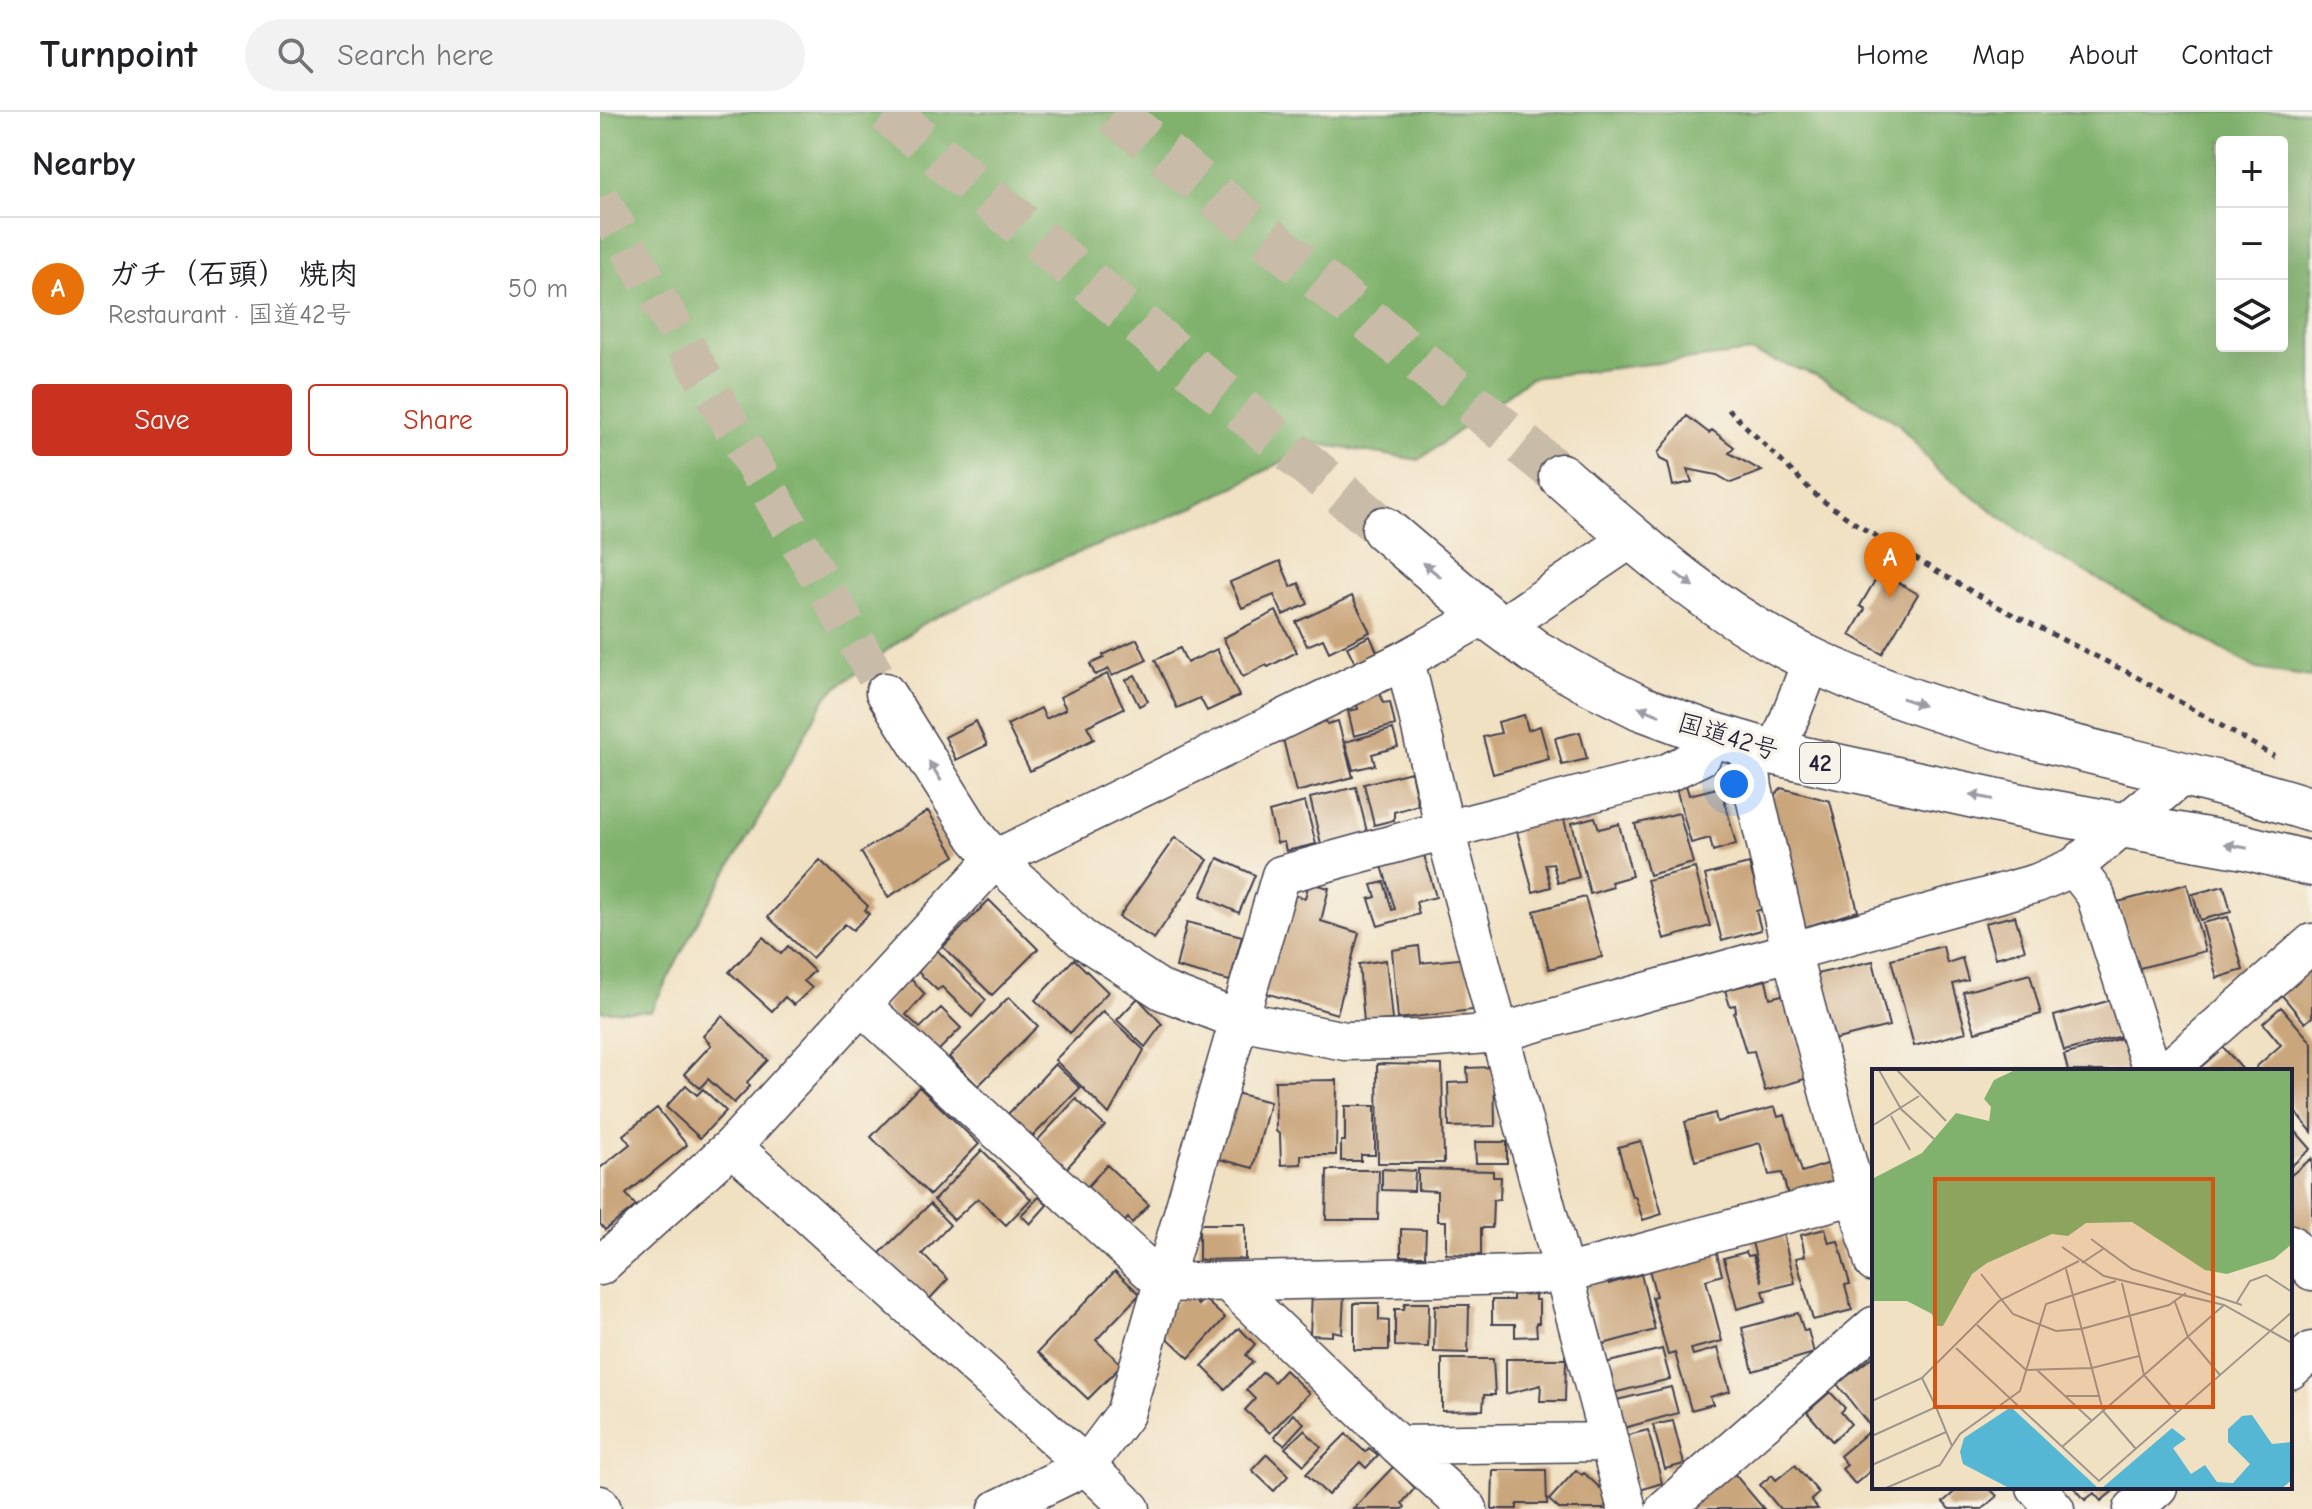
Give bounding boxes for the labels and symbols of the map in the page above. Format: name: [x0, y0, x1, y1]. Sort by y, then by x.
pin: A: [1864, 532, 1916, 598]
one-way arrow: [1422, 562, 1442, 579]
one-way arrow: [1675, 572, 1695, 588]
one-way arrow: [1902, 696, 1926, 708]
one-way arrow: [1637, 704, 1661, 717]
street label: 国道42号: [1674, 707, 1782, 767]
road number: 42: [1800, 743, 1840, 783]
one-way arrow: [928, 760, 942, 782]
your location: [1714, 764, 1754, 804]
one-way arrow: [1968, 790, 1993, 803]
one-way arrow: [2224, 839, 2249, 851]
inset map: [1872, 1069, 2292, 1489]

